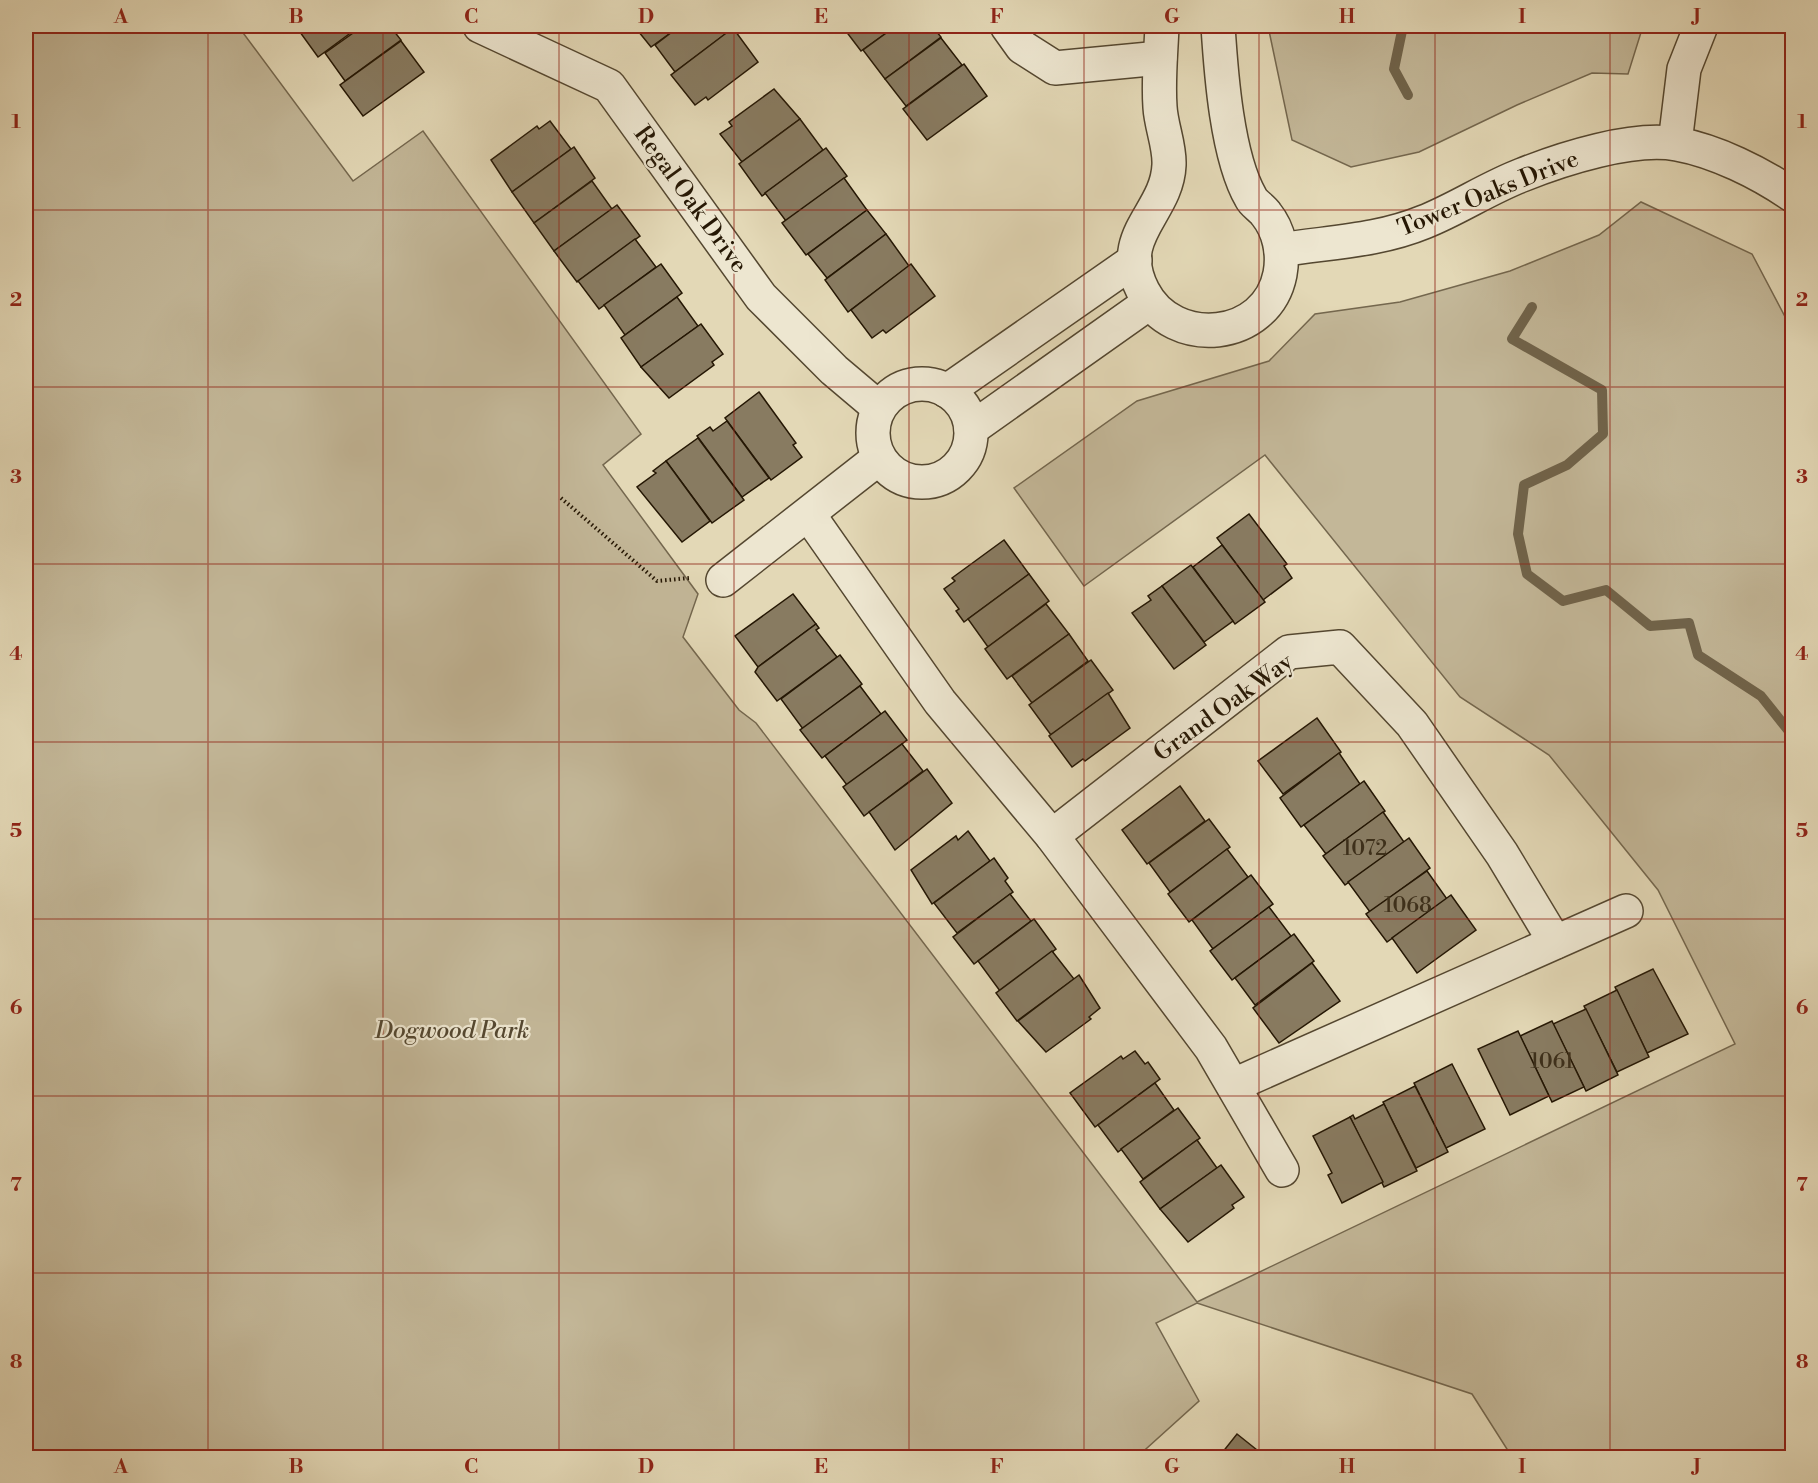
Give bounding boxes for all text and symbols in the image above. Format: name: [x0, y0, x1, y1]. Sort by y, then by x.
text: A: [113, 5, 129, 30]
text: B: [288, 5, 304, 30]
text: C: [464, 5, 478, 30]
text: D: [638, 5, 654, 30]
text: E: [814, 5, 828, 30]
text: F: [990, 5, 1004, 30]
text: G: [1164, 5, 1180, 30]
text: H: [1339, 5, 1356, 30]
text: I: [1518, 5, 1526, 30]
text: J: [1690, 5, 1701, 30]
text: 1: [11, 110, 21, 135]
text: 1: [1797, 110, 1807, 135]
street label: Regal Oak Drive: [627, 120, 754, 279]
street label: Tower Oaks Drive: [1393, 144, 1583, 244]
text: 2: [10, 288, 22, 313]
text: 2: [1796, 288, 1808, 313]
text: 3: [10, 465, 22, 490]
text: 3: [1796, 465, 1808, 490]
text: 4: [9, 642, 23, 667]
text: 4: [1795, 642, 1809, 667]
street label: Grand Oak Way: [1148, 647, 1300, 769]
text: 5: [10, 819, 22, 844]
text: 5: [1796, 819, 1808, 844]
house number: 1072: [1343, 836, 1387, 862]
house number: 1068: [1384, 893, 1432, 919]
text: 6: [10, 996, 23, 1021]
text: 6: [1796, 996, 1809, 1021]
park label: Dogwood Park: [374, 1016, 529, 1046]
house number: 1061: [1530, 1049, 1574, 1075]
text: 7: [10, 1173, 22, 1198]
text: 7: [1796, 1173, 1808, 1198]
text: 8: [10, 1350, 23, 1375]
text: 8: [1796, 1350, 1809, 1375]
text: A: [113, 1455, 129, 1480]
text: B: [288, 1455, 304, 1480]
text: C: [464, 1455, 478, 1480]
text: D: [638, 1455, 654, 1480]
text: E: [814, 1455, 828, 1480]
text: F: [990, 1455, 1004, 1480]
text: G: [1164, 1455, 1180, 1480]
text: H: [1339, 1455, 1356, 1480]
text: I: [1518, 1455, 1526, 1480]
text: J: [1690, 1455, 1701, 1480]

